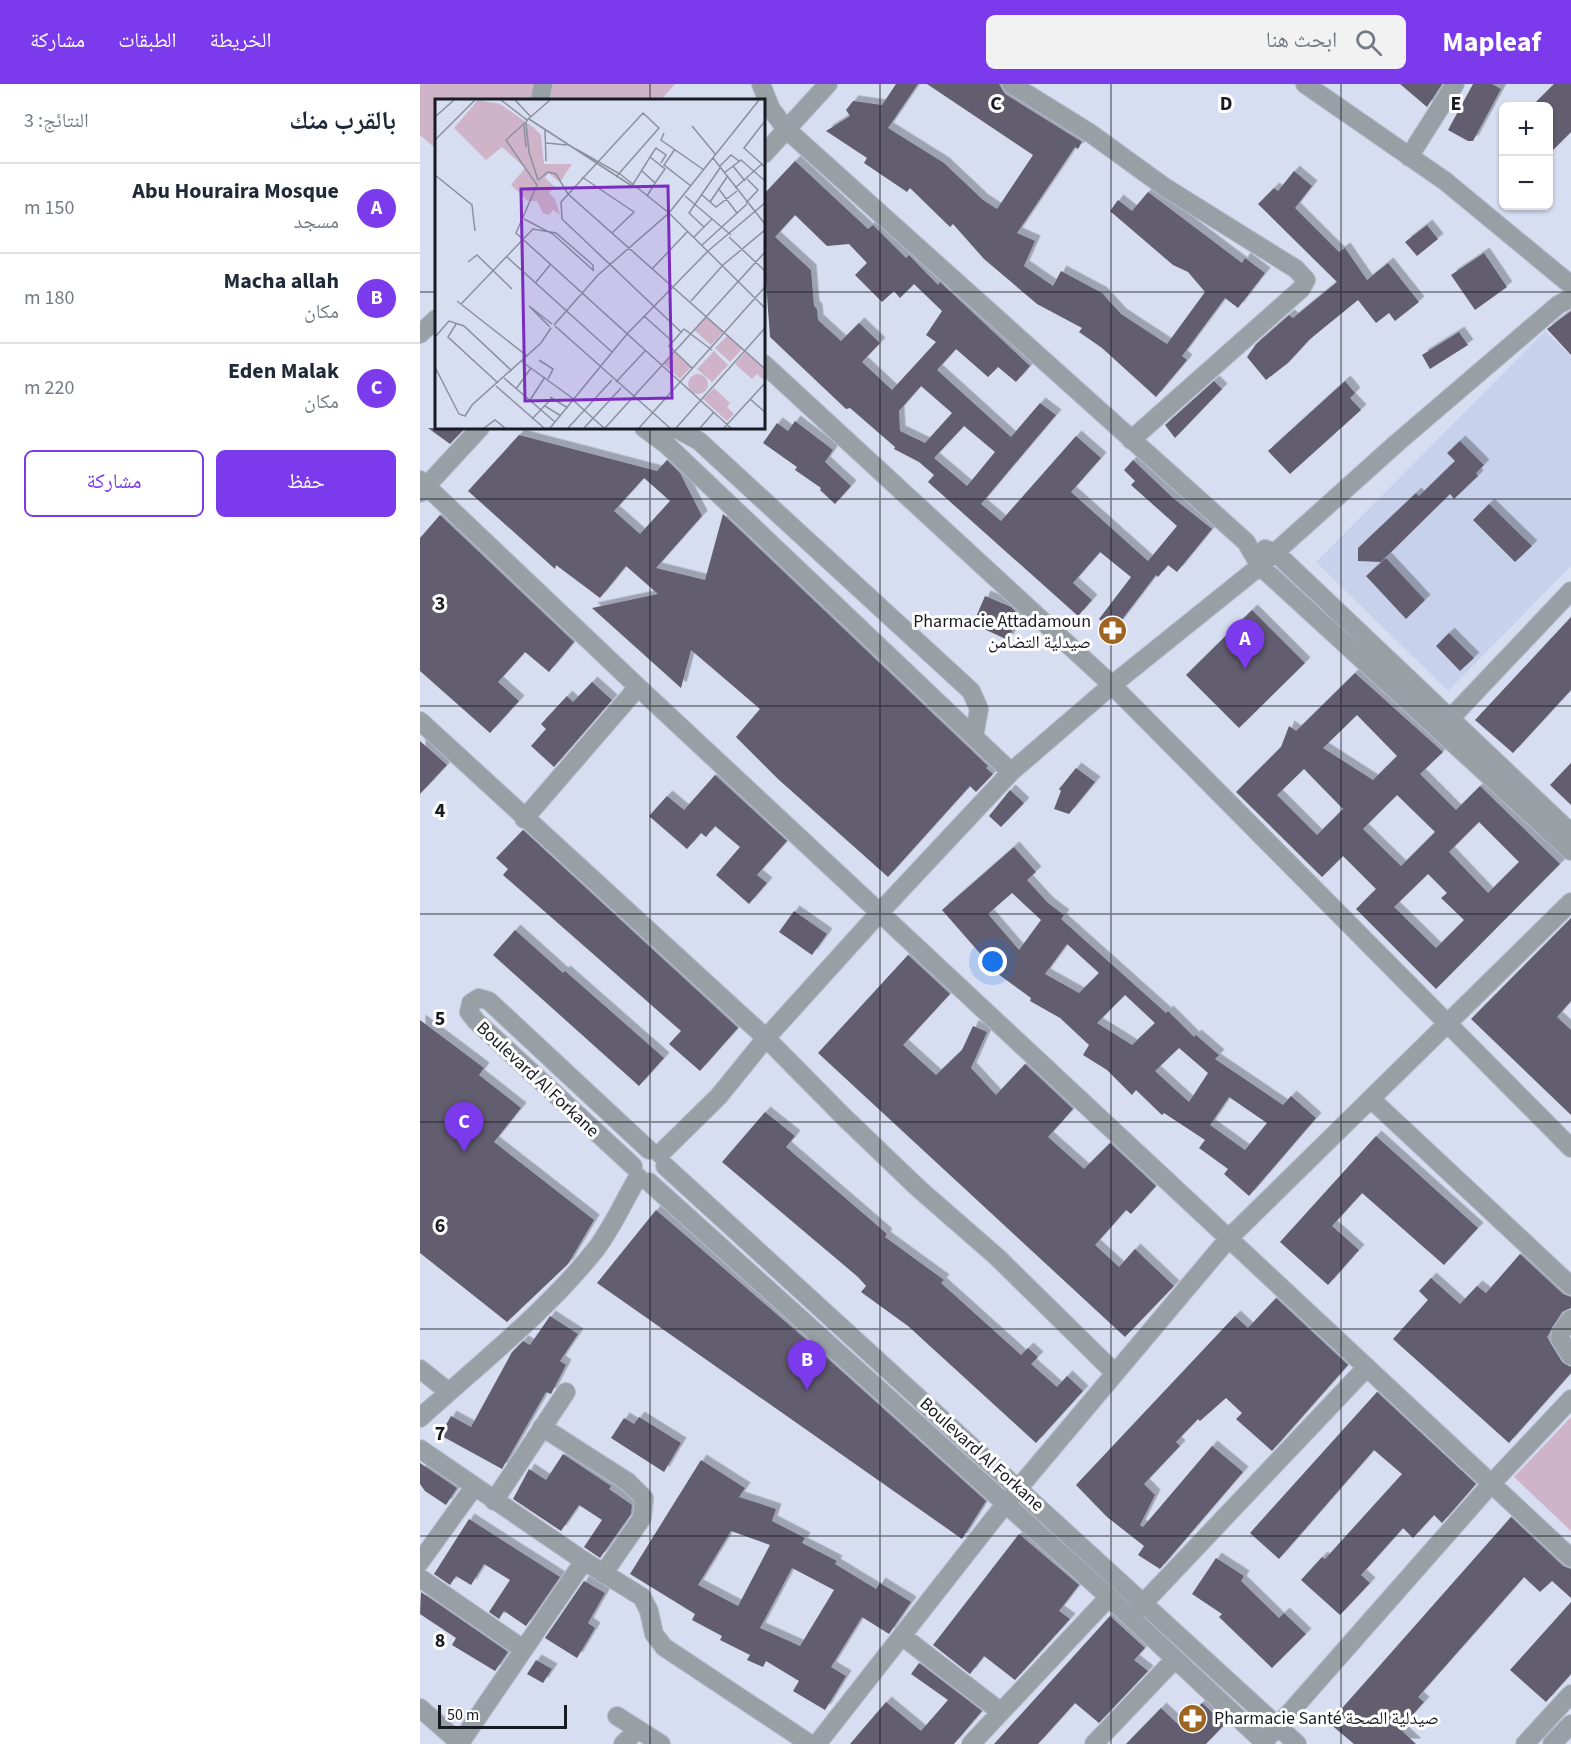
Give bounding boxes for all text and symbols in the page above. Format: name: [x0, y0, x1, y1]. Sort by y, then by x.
search box: [986, 15, 1406, 69]
text: Mapleaf: [1442, 22, 1541, 62]
text: ابحث هنا: [1266, 24, 1337, 56]
text: مشاركة: [30, 25, 85, 55]
text: الطبقات: [118, 25, 177, 55]
text: الخريطة: [210, 25, 271, 55]
icon: search: [1352, 26, 1385, 59]
text: C: [990, 90, 1002, 118]
text: D: [1220, 90, 1232, 118]
text: E: [1451, 90, 1461, 118]
inset map: [435, 99, 765, 429]
text: بالقرب منك: [289, 102, 396, 139]
map controls: [1499, 102, 1553, 210]
button: +: [1499, 102, 1553, 156]
text: النتائج: 3: [24, 107, 89, 135]
button: −: [1499, 156, 1553, 210]
text: Abu Houraira Mosque: [132, 175, 339, 207]
text: 150 m: [24, 194, 74, 222]
text: A: [371, 194, 382, 222]
text: مسجد: [294, 208, 339, 236]
text: Macha allah: [223, 265, 339, 297]
text: 180 m: [24, 284, 74, 312]
text: B: [370, 284, 383, 312]
text: مكان: [304, 298, 339, 326]
text: Eden Malak: [228, 355, 339, 387]
text: 220 m: [24, 374, 74, 402]
text: C: [371, 374, 382, 402]
text: مكان: [304, 388, 339, 416]
button: مشاركة: [24, 450, 204, 517]
button: حفظ: [216, 450, 396, 517]
text: 3: [435, 590, 445, 618]
place label: Pharmacie Attadamoun صيدلية التضامن: [913, 609, 1091, 655]
pharmacy icon: Pharmacie Attadamoun صيدلية التضامن: [1096, 615, 1128, 647]
pin: A: [1226, 620, 1264, 669]
text: 4: [435, 797, 446, 825]
your location: [978, 947, 1007, 976]
text: 5: [435, 1005, 445, 1033]
street label: Boulevard Al Forkane: [471, 1016, 605, 1143]
pin: C: [444, 1102, 483, 1152]
text: 6: [435, 1212, 445, 1240]
pin: B: [788, 1340, 826, 1390]
street label: Boulevard Al Forkane: [914, 1392, 1049, 1517]
text: 7: [435, 1420, 445, 1448]
text: 8: [435, 1627, 445, 1655]
scale bar: [438, 1702, 567, 1730]
pharmacy icon: Pharmacie Santé صيدلية الصحة: [1177, 1702, 1209, 1734]
text: 50 m: [447, 1704, 479, 1726]
place label: Pharmacie Santé صيدلية الصحة: [1214, 1706, 1439, 1731]

